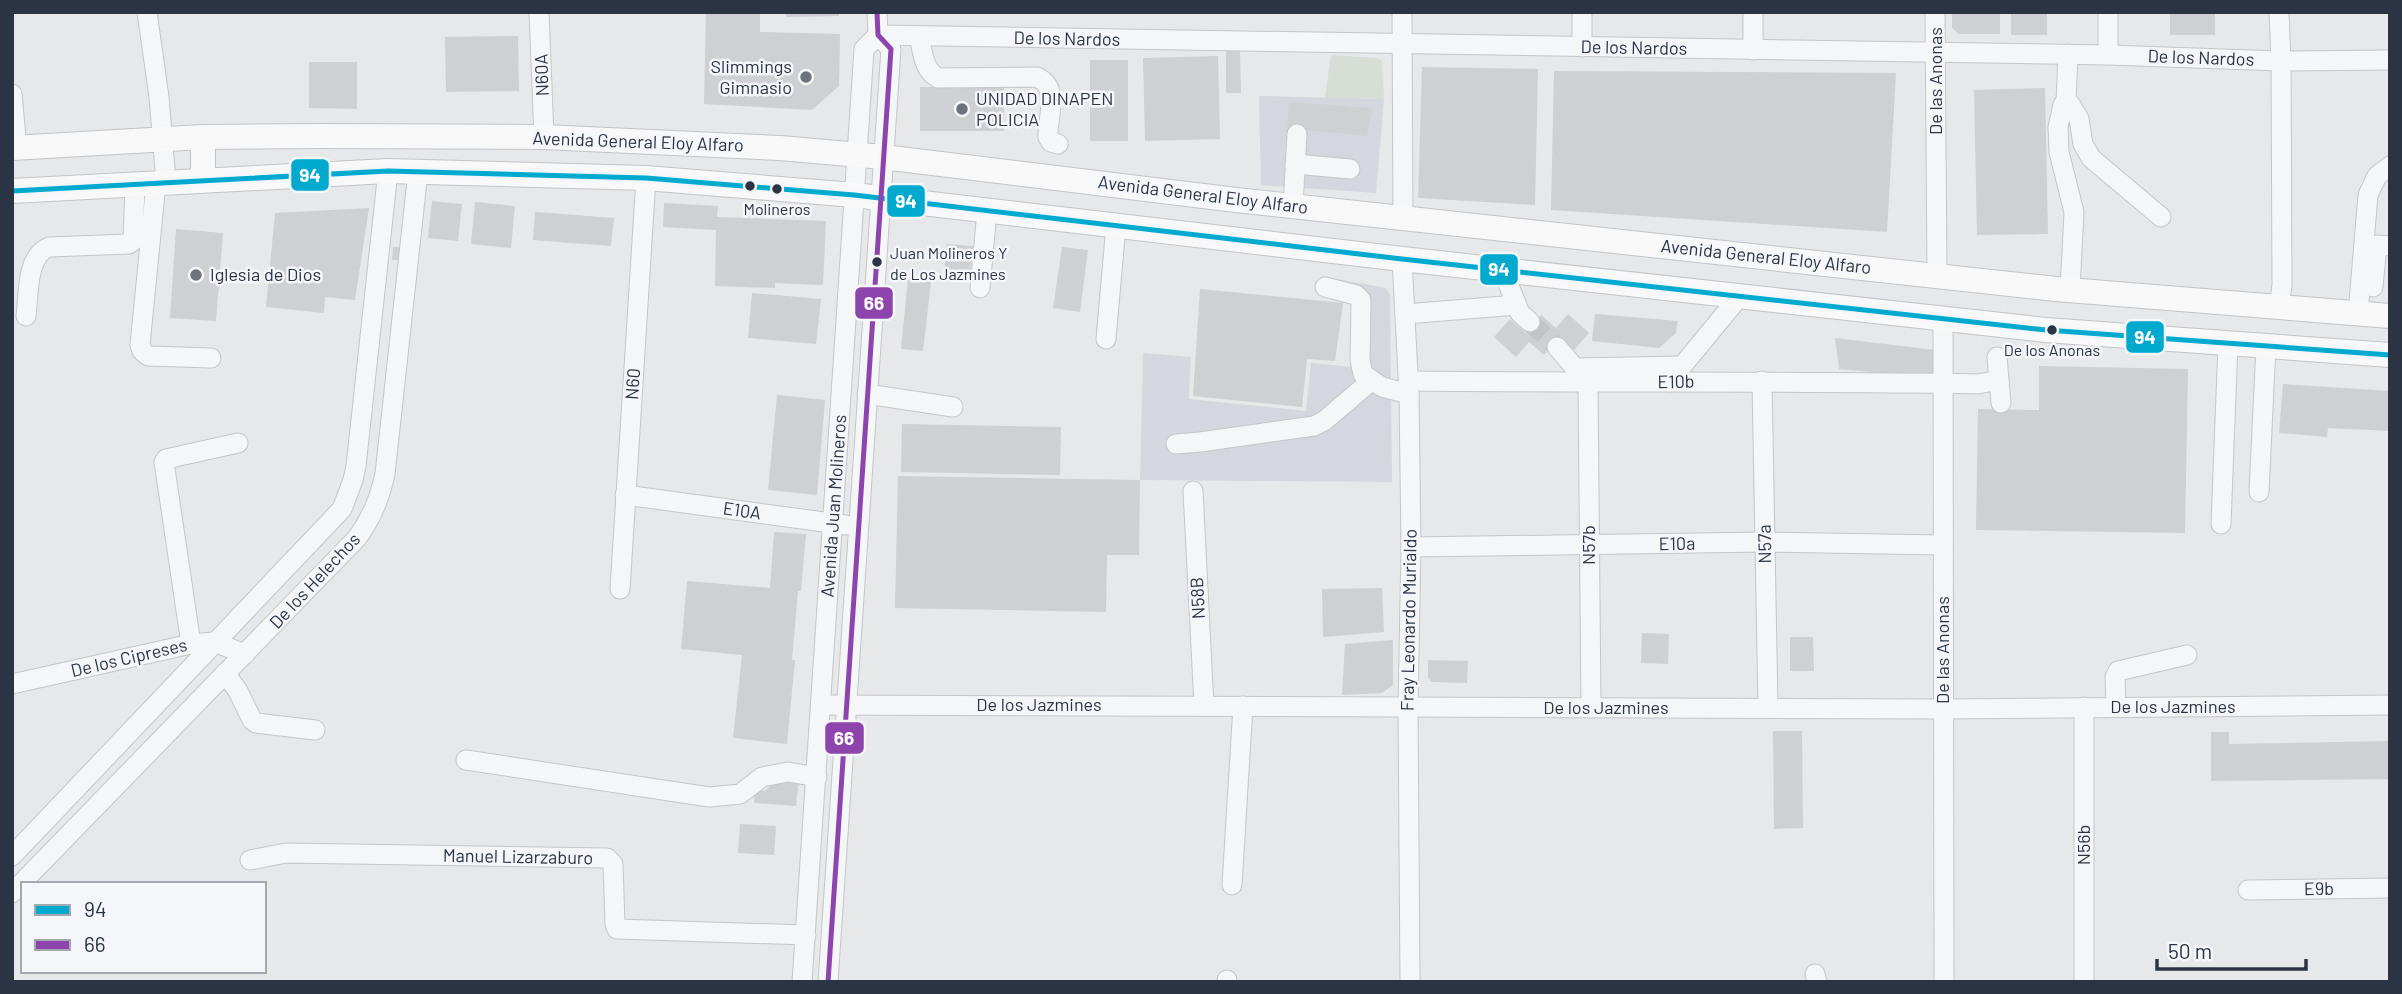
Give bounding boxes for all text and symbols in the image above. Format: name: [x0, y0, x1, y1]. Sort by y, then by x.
street label: De los Nardos: [1014, 26, 1121, 50]
street label: De las Anonas: [1924, 27, 1946, 135]
street label: De los Nardos: [1581, 35, 1688, 59]
street label: De los Nardos: [2147, 44, 2255, 70]
street label: N60A: [529, 53, 553, 97]
place label: Slimmings Gimnasio: [711, 55, 792, 98]
marker: Slimmings Gimnasio: [798, 69, 814, 85]
place label: UNIDAD DINAPEN POLICIA: [976, 87, 1113, 130]
marker: UNIDAD DINAPEN POLICIA: [954, 101, 970, 117]
street label: Avenida General Eloy Alfaro: [532, 126, 744, 156]
line badge: 94: [290, 158, 330, 192]
text: 94: [299, 163, 321, 186]
street label: Avenida General Eloy Alfaro: [1097, 170, 1309, 218]
unlabelled marker: [743, 179, 757, 193]
marker: Molineros: [770, 182, 784, 196]
line badge: 94: [886, 184, 926, 218]
text: 94: [895, 189, 917, 212]
place label: Molineros: [743, 199, 811, 218]
street label: Avenida General Eloy Alfaro: [1660, 234, 1872, 278]
place label: Juan Molineros Y de Los Jazmines: [890, 243, 1007, 283]
line badge: 94: [1479, 253, 1519, 286]
marker: Juan Molineros Y de Los Jazmines: [870, 255, 884, 269]
text: 94: [1488, 257, 1510, 280]
place label: Iglesia de Dios: [210, 263, 321, 285]
marker: Iglesia de Dios: [188, 267, 204, 283]
line badge: 66: [854, 286, 894, 320]
text: 66: [864, 291, 884, 314]
line badge: 94: [2125, 320, 2165, 354]
marker: De los Anonas: [2045, 323, 2059, 337]
text: 94: [2134, 325, 2156, 348]
place label: De los Anonas: [2004, 340, 2100, 359]
street label: N60: [620, 367, 644, 400]
street label: E10b: [1657, 370, 1695, 392]
street label: Avenida Juan Molineros: [816, 414, 850, 598]
street label: E10A: [722, 496, 763, 524]
street label: N57a: [1753, 524, 1775, 564]
street label: N57b: [1577, 525, 1599, 565]
street label: De los Helechos: [264, 528, 364, 633]
street label: Fray Leonardo Murialdo: [1395, 529, 1421, 711]
street label: E10a: [1659, 532, 1695, 554]
street label: N58B: [1185, 576, 1209, 620]
street label: De las Anonas: [1931, 596, 1953, 704]
street label: De los Cipreses: [69, 633, 189, 681]
street label: De los Jazmines: [976, 693, 1102, 715]
street label: De los Jazmines: [2110, 695, 2236, 717]
street label: De los Jazmines: [1543, 696, 1669, 718]
line badge: 66: [824, 721, 865, 755]
text: 66: [834, 726, 854, 749]
street label: N56b: [2072, 825, 2094, 865]
street label: Manuel Lizarzaburo: [443, 844, 593, 868]
street label: E9b: [2304, 877, 2334, 899]
legend: [21, 882, 266, 973]
text: 94: [84, 896, 107, 921]
scale bar: [2157, 928, 2306, 972]
text: 66: [84, 931, 106, 956]
text: 50 m: [2168, 938, 2212, 963]

